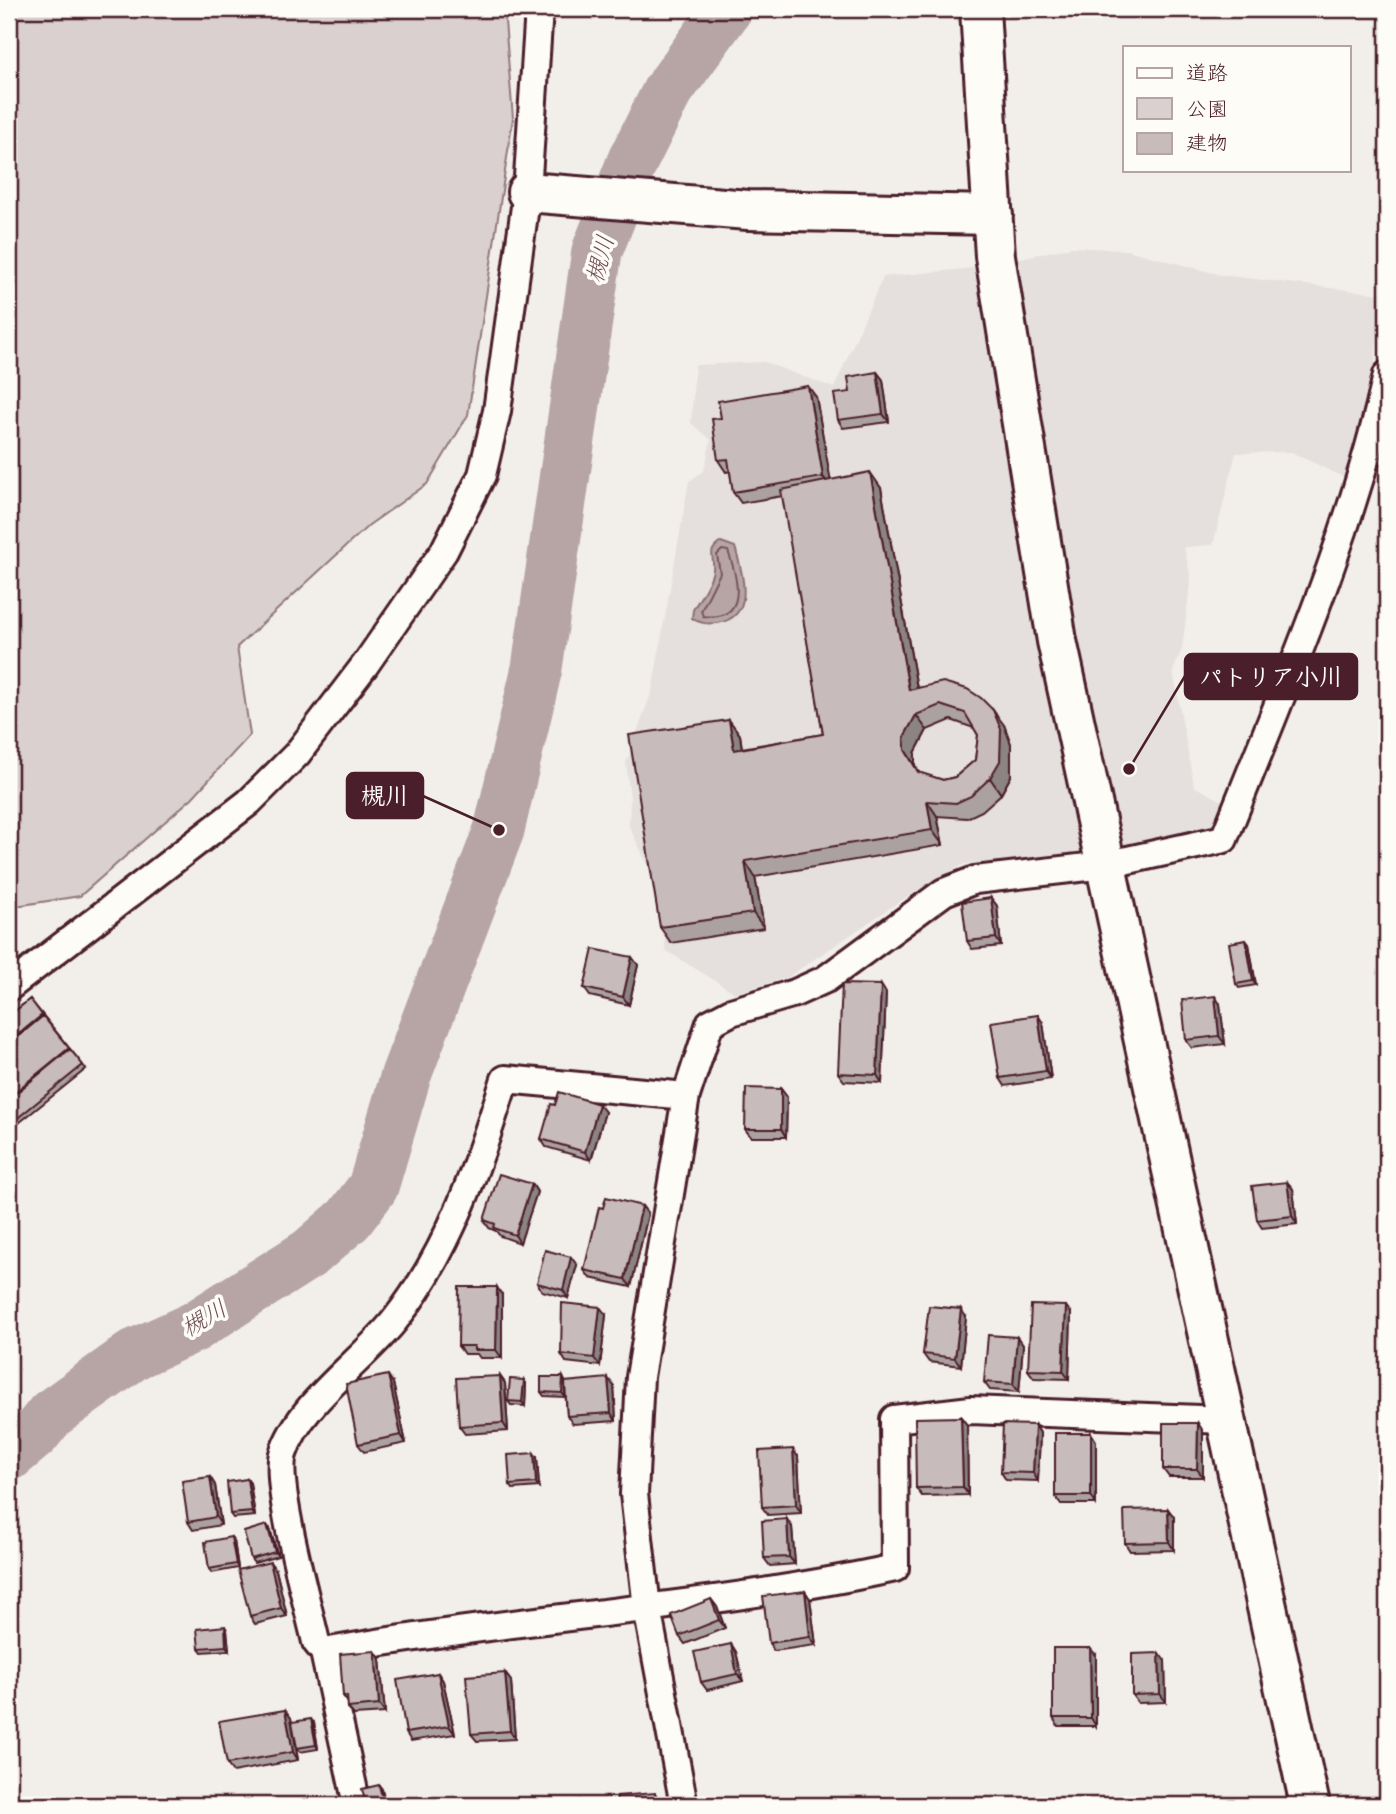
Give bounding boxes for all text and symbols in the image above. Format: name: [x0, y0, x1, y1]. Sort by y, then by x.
legend: [1123, 46, 1350, 172]
text: 道路: [1186, 54, 1228, 92]
text: 公園: [1186, 90, 1228, 128]
text: 建物: [1186, 124, 1228, 162]
water label: 槻川: [574, 230, 626, 288]
callout: パトリア小川: [1185, 654, 1357, 699]
text: パトリア小川: [1199, 656, 1343, 698]
callout: 槻川: [347, 773, 423, 818]
text: 槻川: [361, 775, 409, 817]
water label: 槻川: [173, 1288, 235, 1348]

